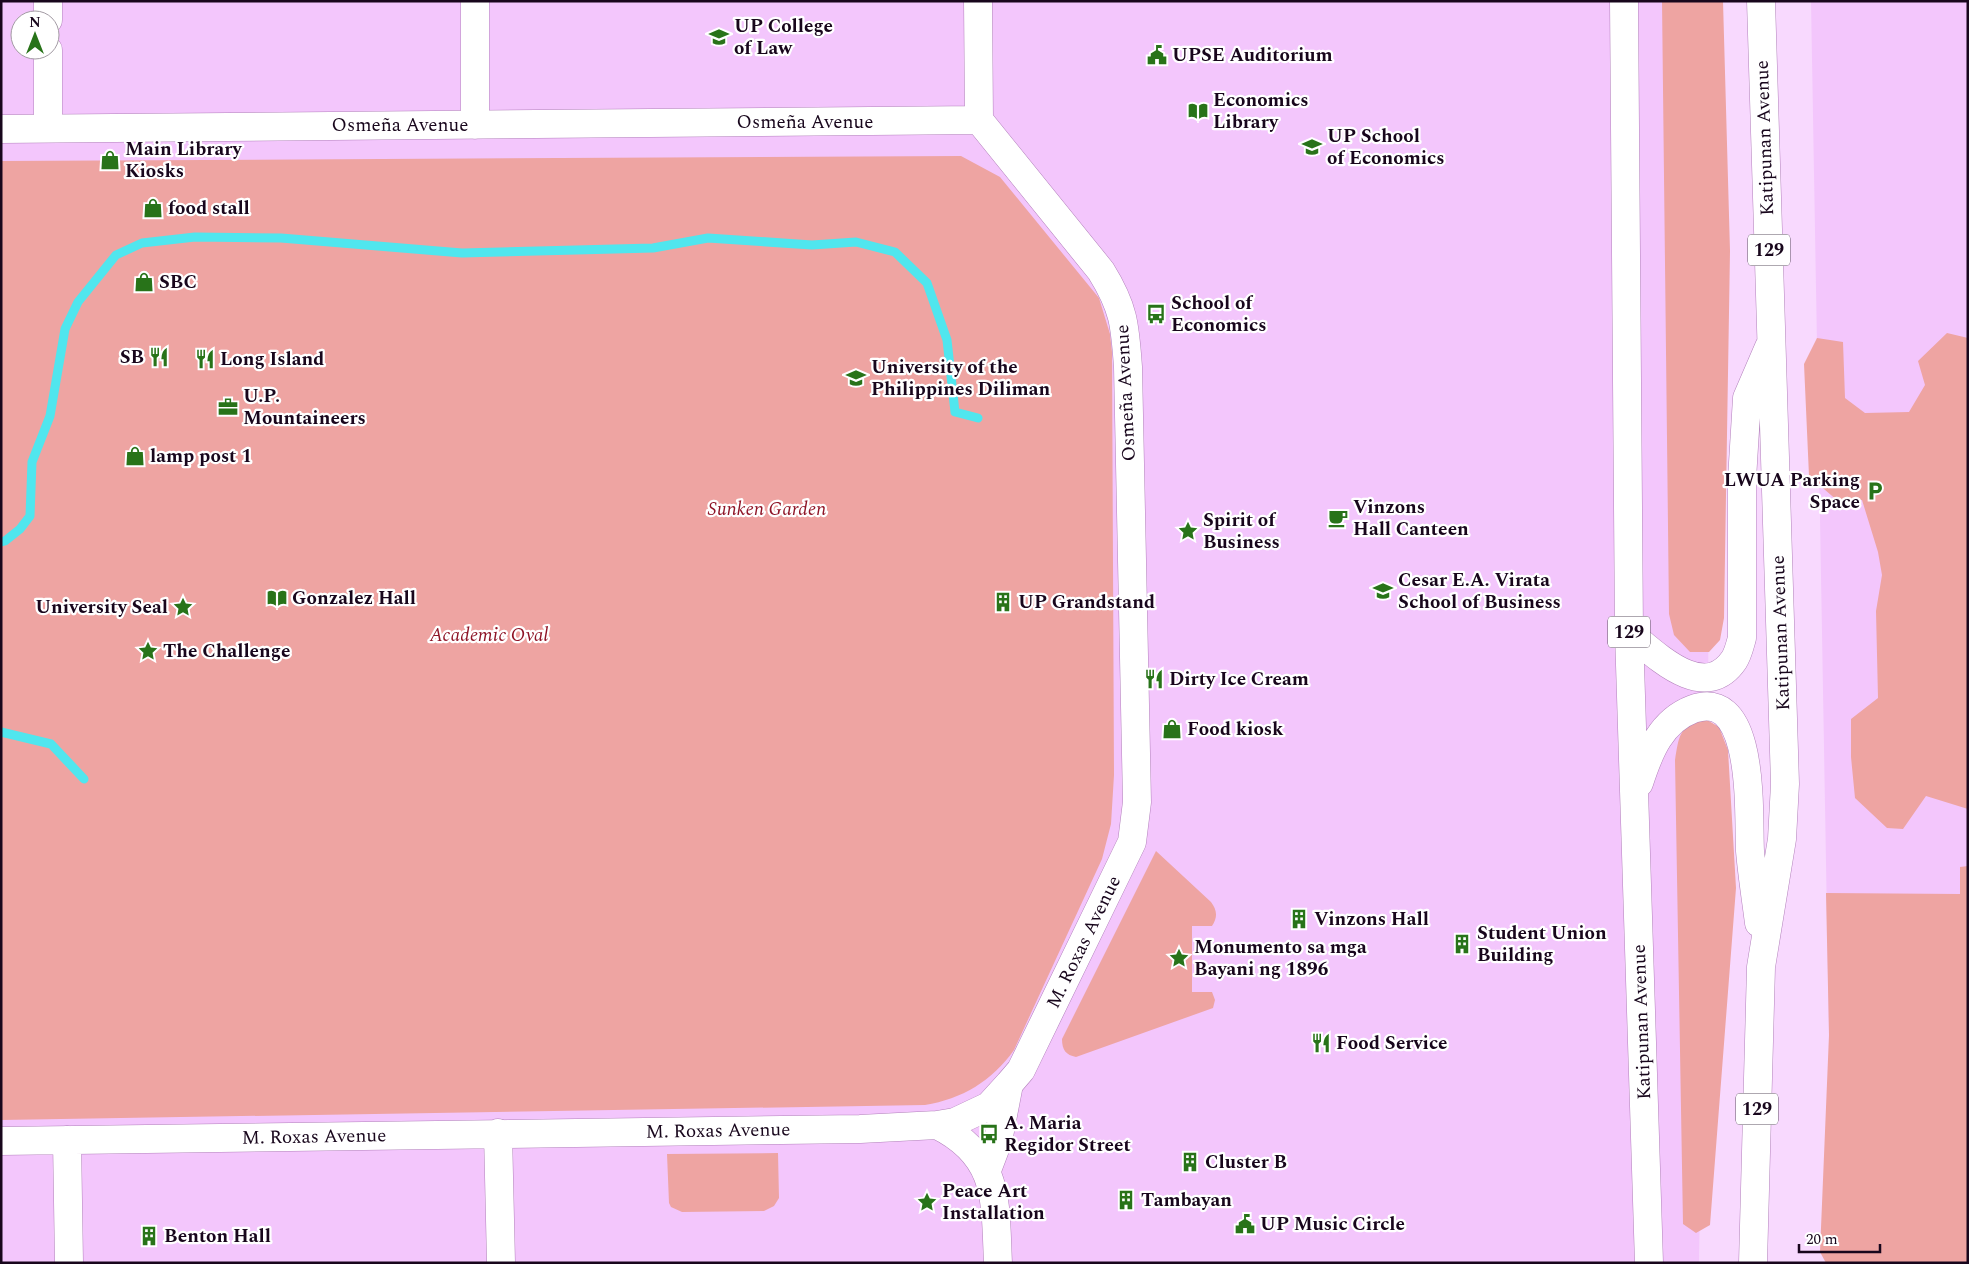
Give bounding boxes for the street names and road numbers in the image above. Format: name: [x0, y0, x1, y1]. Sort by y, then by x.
street label: Katipunan Avenue: [1748, 60, 1782, 216]
street label: Osmeña Avenue: [737, 108, 873, 137]
street label: Osmeña Avenue: [332, 111, 468, 140]
road number: 129: [1748, 234, 1790, 266]
street label: Osmeña Avenue: [1108, 324, 1144, 462]
street label: Katipunan Avenue: [1764, 555, 1798, 711]
road number: 129: [1608, 616, 1650, 648]
street label: M. Roxas Avenue: [1039, 871, 1129, 1013]
street label: Katipunan Avenue: [1625, 944, 1659, 1100]
road number: 129: [1736, 1094, 1778, 1124]
street label: M. Roxas Avenue: [645, 1115, 791, 1147]
street label: M. Roxas Avenue: [241, 1121, 387, 1153]

